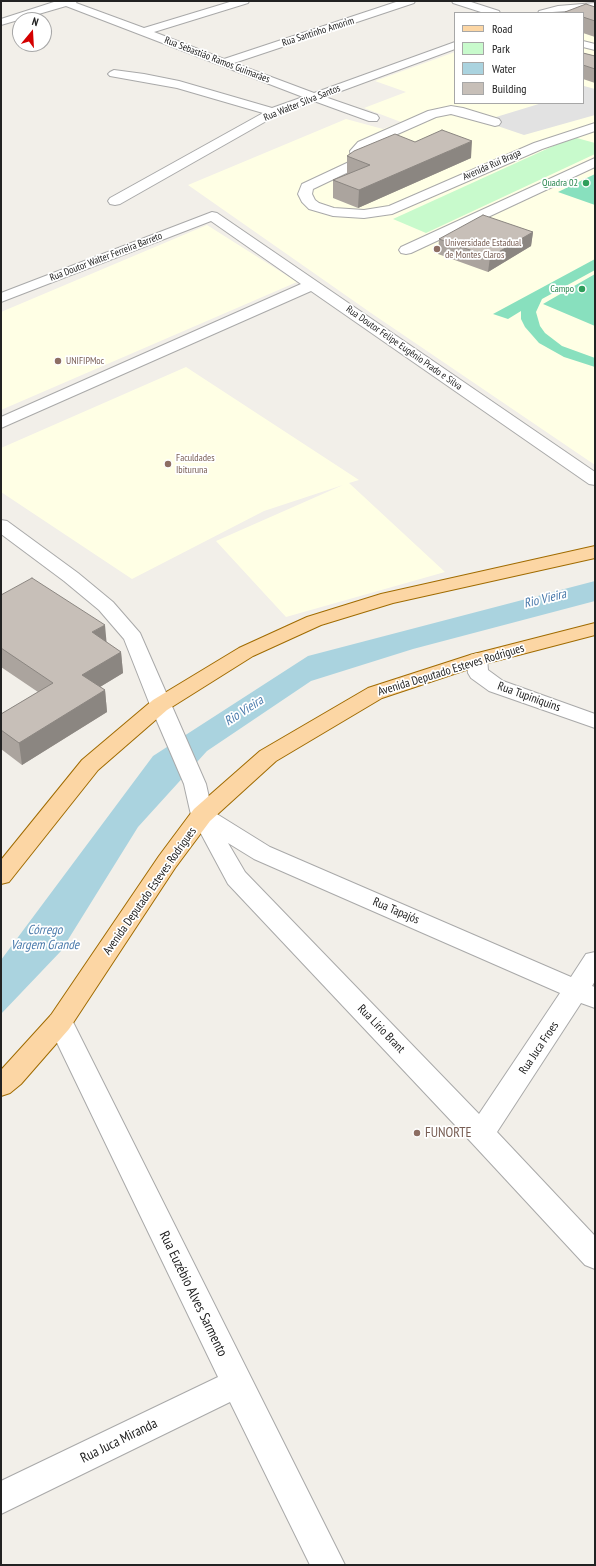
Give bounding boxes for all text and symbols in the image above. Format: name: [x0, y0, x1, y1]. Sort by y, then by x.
north arrow: [12, 12, 52, 52]
legend: [454, 12, 584, 104]
text: N: [30, 14, 40, 29]
street label: Rua Santinho Amorim: [280, 15, 356, 49]
text: Road: [492, 21, 512, 36]
street label: Rua Sebastião Ramos Guimarães: [163, 34, 271, 86]
text: Park: [492, 41, 510, 56]
text: Water: [492, 61, 516, 76]
text: Building: [492, 81, 527, 96]
street label: Rua Walter Silva Santos: [262, 82, 342, 124]
street label: Avenida Rui Braga: [461, 147, 523, 183]
place label: Quadra 02: [542, 177, 578, 189]
marker: Quadra 02: [581, 178, 591, 188]
street label: Rua Doutor Walter Ferreira Barreto: [48, 230, 164, 284]
place label: Universidade Estadual de Montes Claros: [445, 237, 521, 260]
marker: Universidade Estadual de Montes Claros: [432, 244, 442, 254]
place label: Campo: [550, 283, 574, 295]
marker: Campo: [577, 284, 587, 294]
street label: Rua Doutor Felipe Eugênio Prado e Silva: [344, 303, 464, 393]
place label: UNIFIPMoc: [66, 355, 104, 367]
marker: UNIFIPMoc: [53, 356, 63, 366]
place label: Faculdades Ibituruna: [176, 452, 215, 476]
marker: Faculdades Ibituruna: [163, 459, 173, 469]
water label: Rio Vieira: [522, 586, 568, 612]
street label: Avenida Deputado Esteves Rodrigues: [376, 641, 526, 699]
street label: Rua Tupiniquins: [496, 679, 562, 715]
water label: Rio Vieira: [222, 693, 266, 729]
street label: Avenida Deputado Esteves Rodrigues: [100, 824, 200, 958]
street label: Rua Tapajós: [370, 895, 422, 927]
water label: Córrego Vargem Grande: [11, 922, 79, 953]
street label: Rua Lírio Brant: [354, 1002, 408, 1056]
street label: Rua Juca Froes: [516, 1019, 562, 1077]
place label: FUNORTE: [425, 1125, 472, 1141]
marker: FUNORTE: [412, 1128, 422, 1138]
street label: Rua Euzébio Alves Sarmento: [155, 1229, 231, 1359]
street label: Rua Juca Miranda: [78, 1415, 160, 1467]

